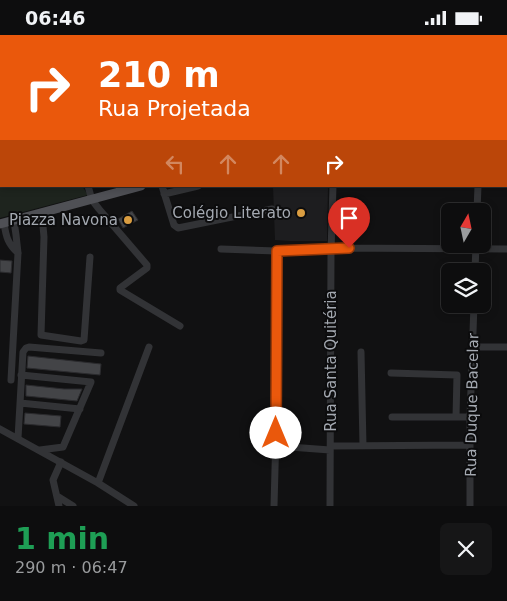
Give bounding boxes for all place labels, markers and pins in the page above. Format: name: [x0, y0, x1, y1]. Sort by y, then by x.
pin: [328, 197, 370, 248]
place label: Colégio Literato: [172, 204, 291, 222]
marker: Colégio Literato: [295, 207, 307, 219]
place label: Piazza Navona: [9, 211, 118, 229]
marker: Piazza Navona: [122, 214, 134, 226]

